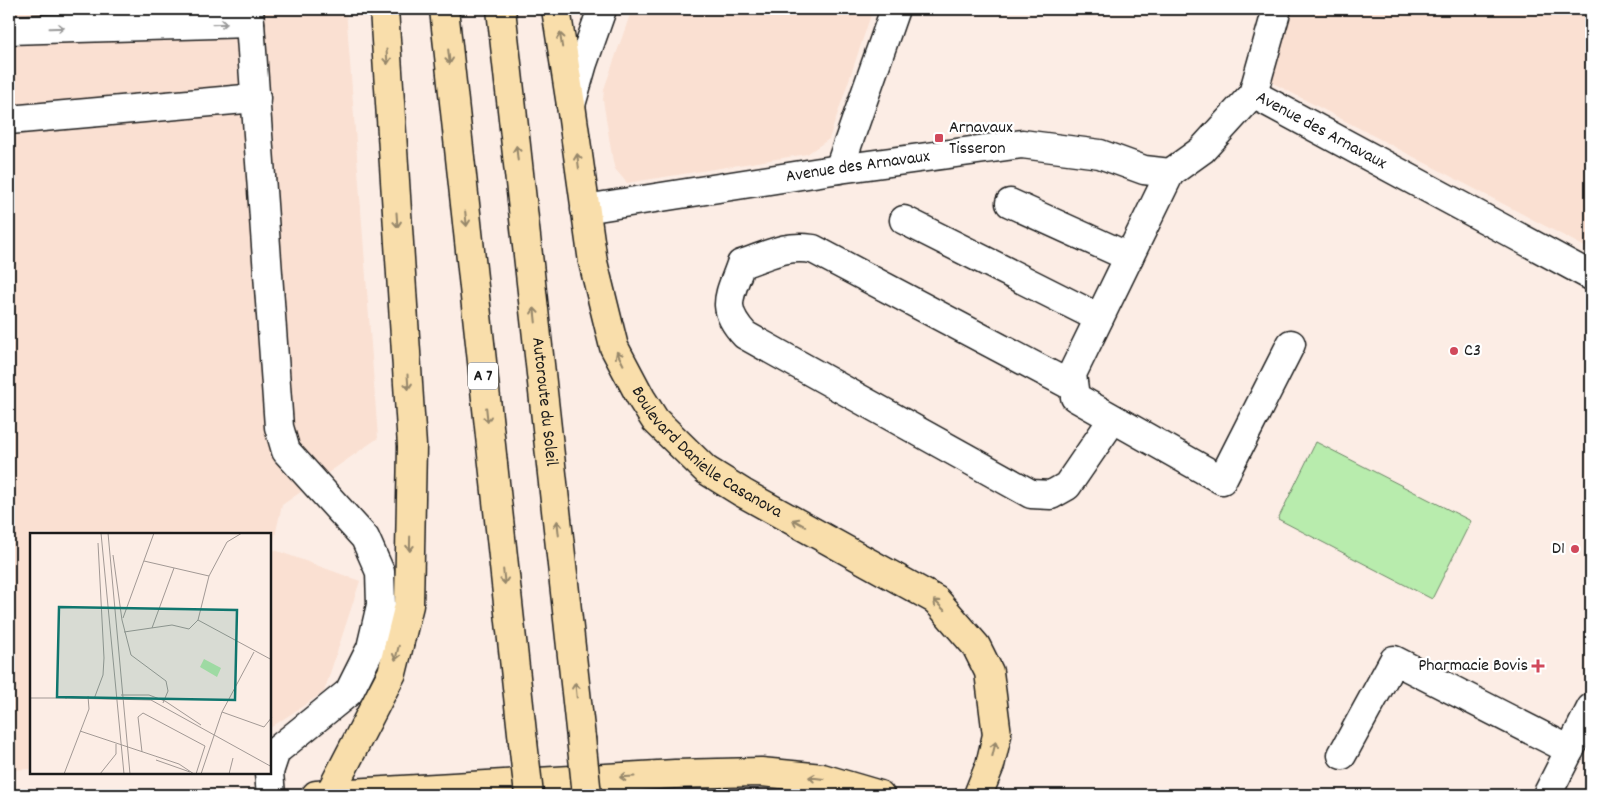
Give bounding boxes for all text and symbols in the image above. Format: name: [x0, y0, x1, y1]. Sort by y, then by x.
one-way arrow: [212, 19, 228, 29]
one-way arrow: [49, 24, 65, 33]
one-way arrow: [556, 32, 566, 48]
one-way arrow: [382, 49, 391, 65]
one-way arrow: [444, 49, 454, 65]
street label: Avenue des Arnavaux: [1251, 85, 1391, 176]
place label: Arnavaux Tisseron: [949, 116, 1013, 162]
marker: Arnavaux Tisseron: [933, 132, 945, 144]
street label: Avenue des Arnavaux: [784, 144, 932, 190]
one-way arrow: [512, 145, 522, 161]
one-way arrow: [573, 153, 583, 169]
one-way arrow: [393, 211, 402, 227]
one-way arrow: [461, 211, 471, 227]
one-way arrow: [530, 307, 540, 323]
street label: Autoroute du Soleil: [525, 336, 564, 468]
place label: C3: [1464, 339, 1481, 364]
marker: C3: [1448, 345, 1460, 357]
one-way arrow: [615, 351, 624, 366]
road number: A 7: [468, 362, 498, 390]
one-way arrow: [403, 373, 413, 389]
street label: Boulevard Danielle Casanova: [625, 382, 787, 525]
one-way arrow: [482, 407, 492, 423]
one-way arrow: [793, 517, 807, 527]
one-way arrow: [553, 521, 563, 537]
inset map: [30, 533, 271, 774]
one-way arrow: [405, 536, 415, 552]
place label: D1: [1552, 537, 1565, 562]
marker: D1: [1569, 543, 1581, 555]
one-way arrow: [499, 569, 509, 585]
one-way arrow: [933, 598, 945, 611]
one-way arrow: [392, 644, 401, 660]
place label: Pharmacie Bovis: [1418, 654, 1528, 679]
marker: Pharmacie Bovis: [1532, 660, 1544, 672]
one-way arrow: [571, 682, 581, 698]
one-way arrow: [990, 742, 999, 758]
one-way arrow: [619, 772, 635, 781]
one-way arrow: [808, 773, 824, 783]

